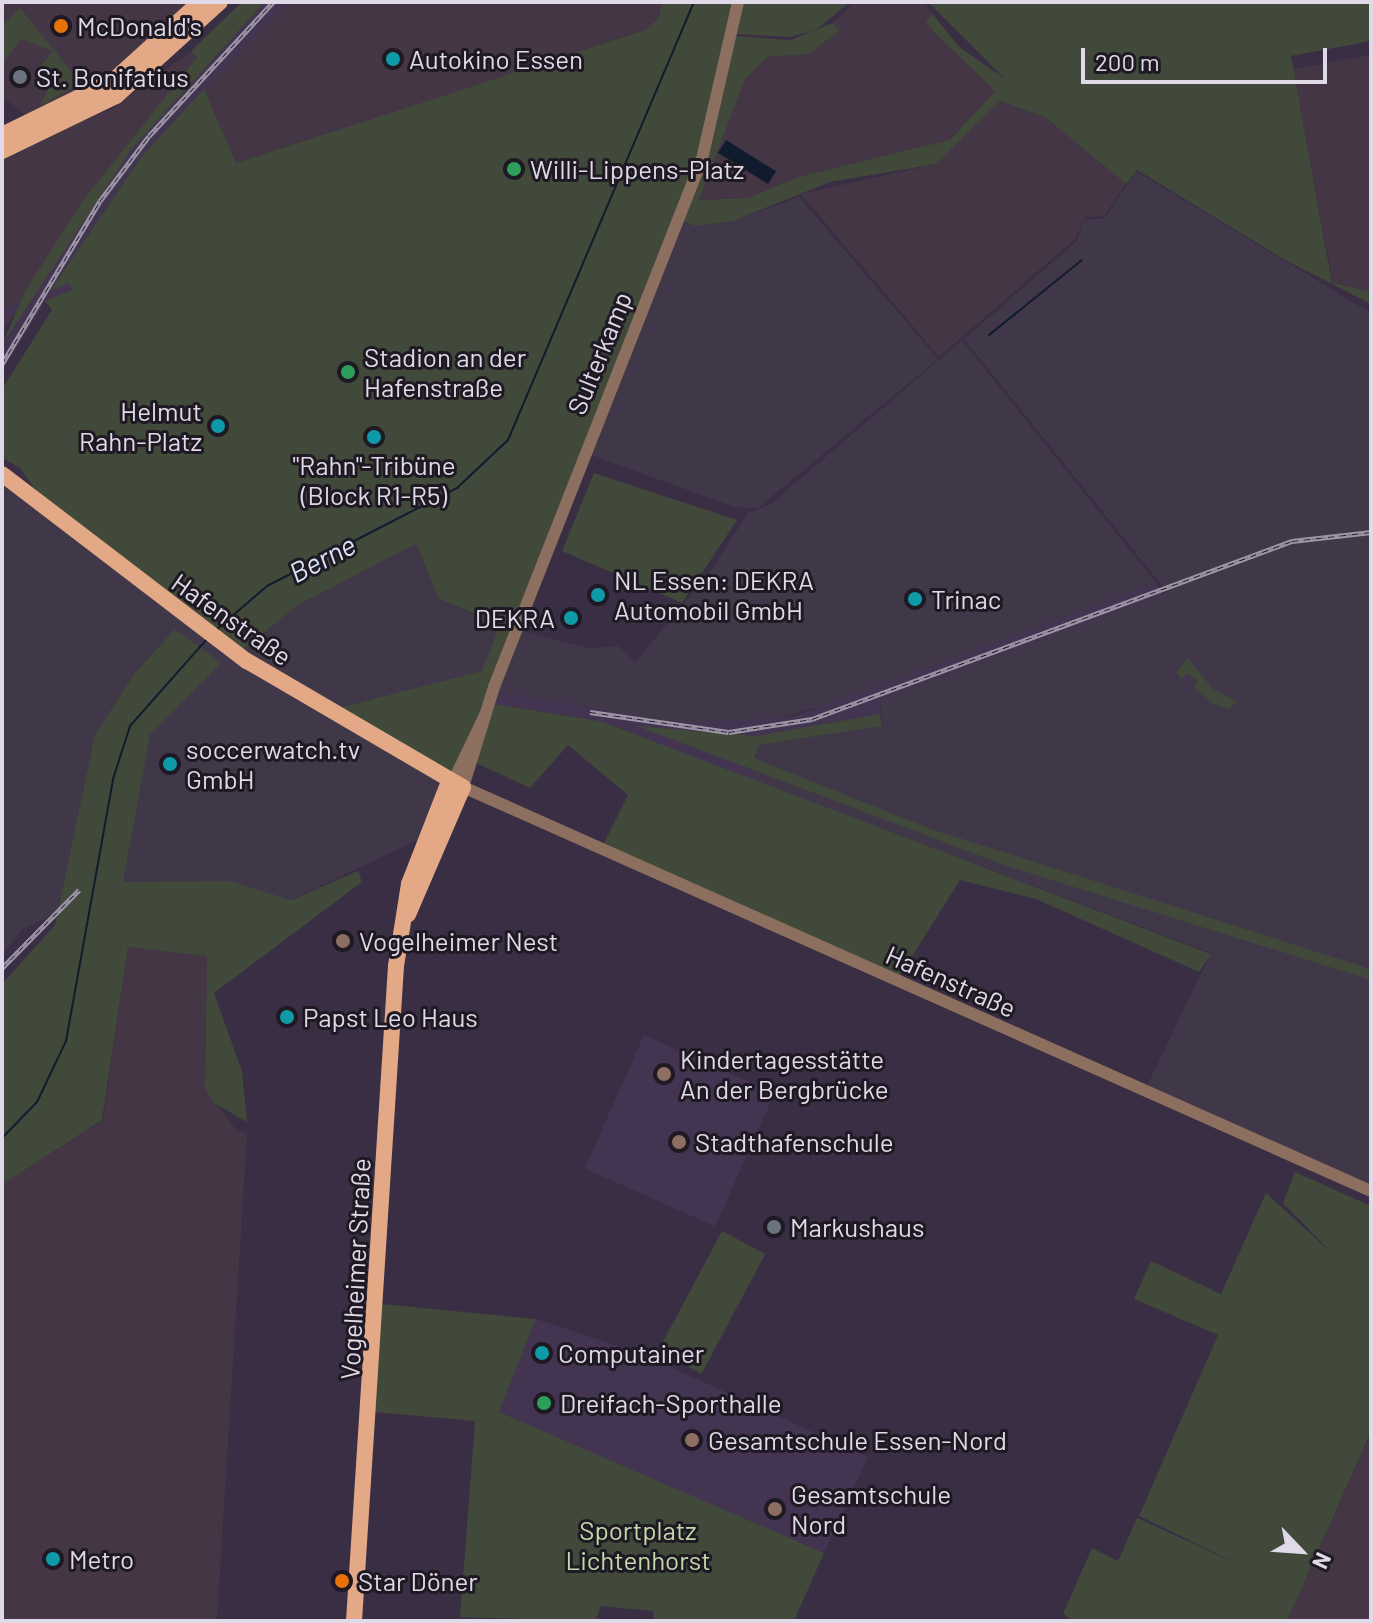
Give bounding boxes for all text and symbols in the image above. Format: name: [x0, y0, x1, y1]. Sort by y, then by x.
place label: McDonald's: [77, 10, 202, 42]
marker: McDonald's: [52, 17, 70, 35]
scale bar: [1085, 32, 1331, 82]
place label: Autokino Essen: [409, 43, 583, 75]
text: 200 m: [1095, 47, 1160, 76]
marker: Autokino Essen: [384, 50, 402, 68]
place label: St. Bonifatius: [36, 61, 189, 93]
marker: St. Bonifatius: [11, 68, 29, 86]
place label: Willi-Lippens-Platz: [530, 153, 744, 185]
marker: Willi-Lippens-Platz: [505, 160, 523, 178]
street label: Sulterkamp: [560, 287, 638, 419]
place label: Stadion an der Hafenstraße: [364, 341, 526, 402]
marker: Stadion an der Hafenstraße: [339, 363, 357, 381]
place label: Helmut Rahn-Platz: [79, 395, 202, 456]
marker: Helmut Rahn-Platz: [209, 417, 227, 435]
marker: "Rahn"-Tribüne (Block R1-R5): [365, 428, 383, 446]
place label: "Rahn"-Tribüne (Block R1-R5): [292, 449, 456, 510]
water label: Berne: [283, 527, 361, 589]
place label: NL Essen: DEKRA Automobil GmbH: [614, 564, 814, 626]
street label: Hafenstraße: [166, 566, 298, 672]
place label: Trinac: [931, 583, 1001, 615]
marker: NL Essen: DEKRA Automobil GmbH: [589, 586, 607, 604]
marker: Trinac: [906, 590, 924, 608]
place label: DEKRA: [475, 602, 555, 634]
marker: DEKRA: [562, 609, 580, 627]
place label: soccerwatch.tv GmbH: [186, 733, 360, 794]
marker: soccerwatch.tv GmbH: [161, 755, 179, 773]
place label: Vogelheimer Nest: [359, 925, 558, 957]
marker: Vogelheimer Nest: [334, 932, 352, 950]
street label: Hafenstraße: [881, 938, 1021, 1024]
place label: Papst Leo Haus: [303, 1001, 478, 1033]
marker: Papst Leo Haus: [278, 1008, 296, 1026]
place label: Kindertagesstätte An der Bergbrücke: [680, 1043, 889, 1104]
marker: Kindertagesstätte An der Bergbrücke: [655, 1065, 673, 1083]
place label: Stadthafenschule: [695, 1126, 894, 1158]
marker: Stadthafenschule: [670, 1133, 688, 1151]
street label: Vogelheimer Straße: [334, 1157, 376, 1381]
place label: Markushaus: [790, 1211, 925, 1243]
marker: Markushaus: [765, 1218, 783, 1236]
place label: Computainer: [558, 1337, 704, 1369]
marker: Computainer: [533, 1344, 551, 1362]
place label: Dreifach-Sporthalle: [560, 1387, 781, 1419]
marker: Dreifach-Sporthalle: [535, 1394, 553, 1412]
place label: Gesamtschule Essen-Nord: [708, 1424, 1007, 1456]
marker: Gesamtschule Essen-Nord: [683, 1431, 701, 1449]
place label: Gesamtschule Nord: [791, 1478, 951, 1540]
marker: Gesamtschule Nord: [766, 1500, 784, 1518]
north arrow: [1261, 1511, 1341, 1591]
park label: Sportplatz Lichtenhorst: [565, 1514, 711, 1576]
place label: Metro: [69, 1543, 134, 1575]
text: N: [1308, 1549, 1338, 1573]
marker: Metro: [44, 1550, 62, 1568]
place label: Star Döner: [358, 1565, 478, 1597]
marker: Star Döner: [333, 1572, 351, 1590]

